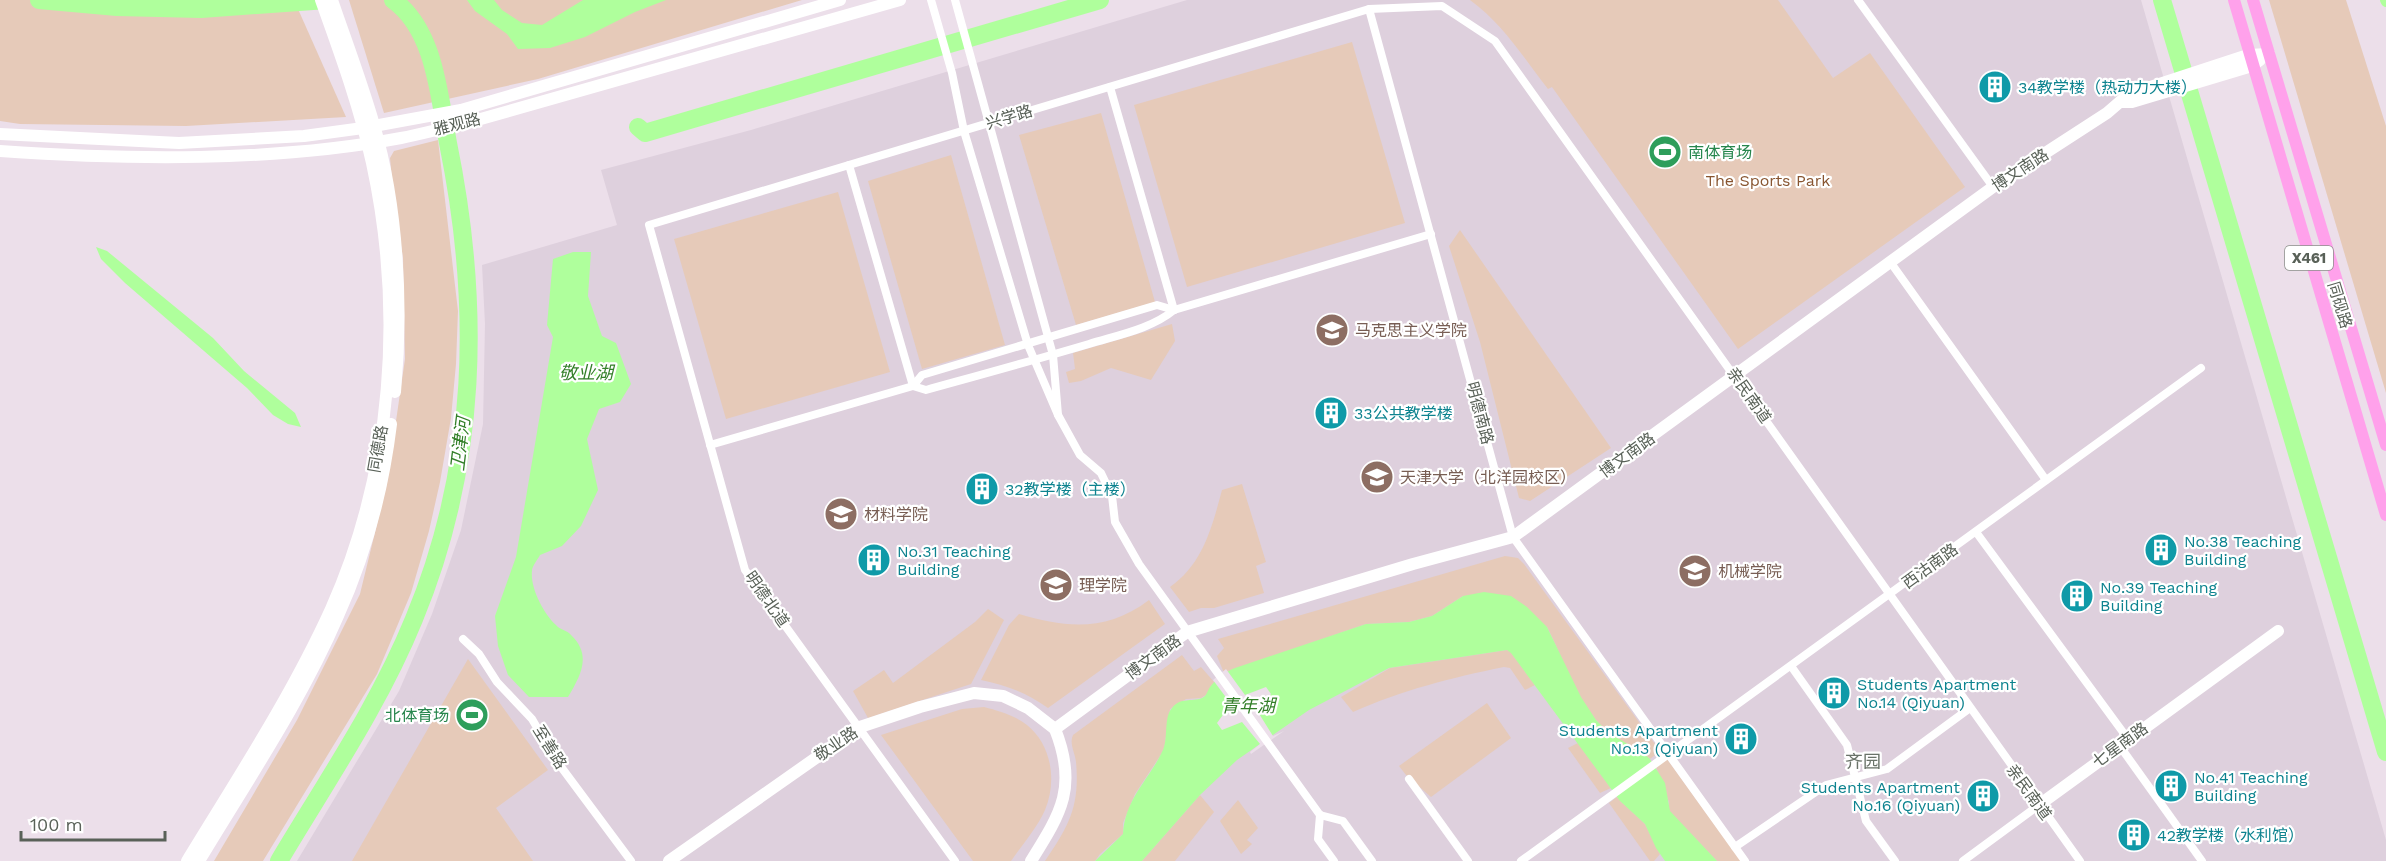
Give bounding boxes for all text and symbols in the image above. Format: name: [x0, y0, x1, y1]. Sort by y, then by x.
building icon: 34教学楼（热动力大楼）: [1977, 69, 2013, 105]
place label: 34教学楼（热动力大楼）: [2018, 78, 2197, 97]
street label: 兴学路: [983, 101, 1035, 133]
street label: 雅观路: [431, 109, 483, 139]
sports icon: 南体育场: [1647, 134, 1683, 170]
place label: 南体育场: [1688, 143, 1752, 162]
street label: 博文南路: [1988, 145, 2052, 195]
park label: The Sports Park: [1706, 171, 1830, 190]
road number: X461: [2285, 246, 2333, 270]
street label: 同砚路: [2324, 279, 2356, 331]
school or university icon: 马克思主义学院: [1314, 312, 1350, 348]
place label: 马克思主义学院: [1355, 321, 1467, 340]
water label: 敬业湖: [559, 362, 616, 383]
street label: 亲民南道: [1723, 363, 1775, 427]
street label: 明德南路: [1463, 380, 1497, 446]
building icon: 33公共教学楼: [1313, 395, 1349, 431]
place label: 33公共教学楼: [1354, 404, 1453, 423]
water label: 卫津河: [446, 413, 474, 472]
street label: 同德路: [364, 424, 392, 474]
street label: 博文南路: [1596, 429, 1658, 481]
school or university icon: 天津大学（北洋园校区）: [1359, 459, 1395, 495]
place label: 天津大学（北洋园校区）: [1400, 468, 1576, 487]
building icon: 32教学楼（主楼）: [964, 471, 1000, 507]
place label: 32教学楼（主楼）: [1005, 480, 1136, 499]
school or university icon: 材料学院: [823, 496, 859, 532]
place label: 材料学院: [864, 505, 928, 524]
building icon: No.38 Teaching Building: [2143, 532, 2179, 568]
place label: No.38 Teaching Building: [2184, 532, 2302, 569]
street label: 西沽南路: [1899, 540, 1961, 592]
building icon: No.31 Teaching Building: [856, 542, 892, 578]
place label: No.31 Teaching Building: [897, 542, 1011, 579]
school or university icon: 机械学院: [1677, 553, 1713, 589]
place label: 机械学院: [1718, 562, 1782, 581]
street label: 明德北道: [741, 567, 793, 631]
school or university icon: 理学院: [1038, 567, 1074, 603]
place label: 理学院: [1079, 576, 1127, 595]
building icon: No.39 Teaching Building: [2059, 578, 2095, 614]
place label: No.39 Teaching Building: [2100, 578, 2218, 615]
street label: 博文南路: [1122, 631, 1184, 683]
building icon: Students Apartment No.14 (Qiyuan): [1816, 675, 1852, 711]
place label: Students Apartment No.14 (Qiyuan): [1857, 675, 2017, 712]
water label: 青年湖: [1221, 695, 1278, 716]
sports icon: 北体育场: [454, 697, 490, 733]
place label: 北体育场: [385, 706, 449, 725]
street label: 七星南路: [2089, 719, 2151, 771]
place label: Students Apartment No.13 (Qiyuan): [1559, 721, 1718, 758]
building icon: Students Apartment No.13 (Qiyuan): [1723, 721, 1759, 757]
street label: 至善路: [529, 722, 571, 772]
street label: 敬业路: [811, 723, 861, 765]
district label: 齐园: [1845, 751, 1881, 772]
street label: 亲民南道: [2003, 761, 2055, 823]
building icon: No.41 Teaching Building: [2153, 768, 2189, 804]
place label: No.41 Teaching Building: [2194, 768, 2308, 805]
place label: Students Apartment No.16 (Qiyuan): [1801, 778, 1960, 815]
building icon: Students Apartment No.16 (Qiyuan): [1965, 778, 2001, 814]
scale bar: [21, 804, 165, 842]
text: 100 m: [30, 814, 83, 835]
building icon: 42教学楼（水利馆）: [2116, 817, 2152, 853]
place label: 42教学楼（水利馆）: [2157, 826, 2304, 845]

